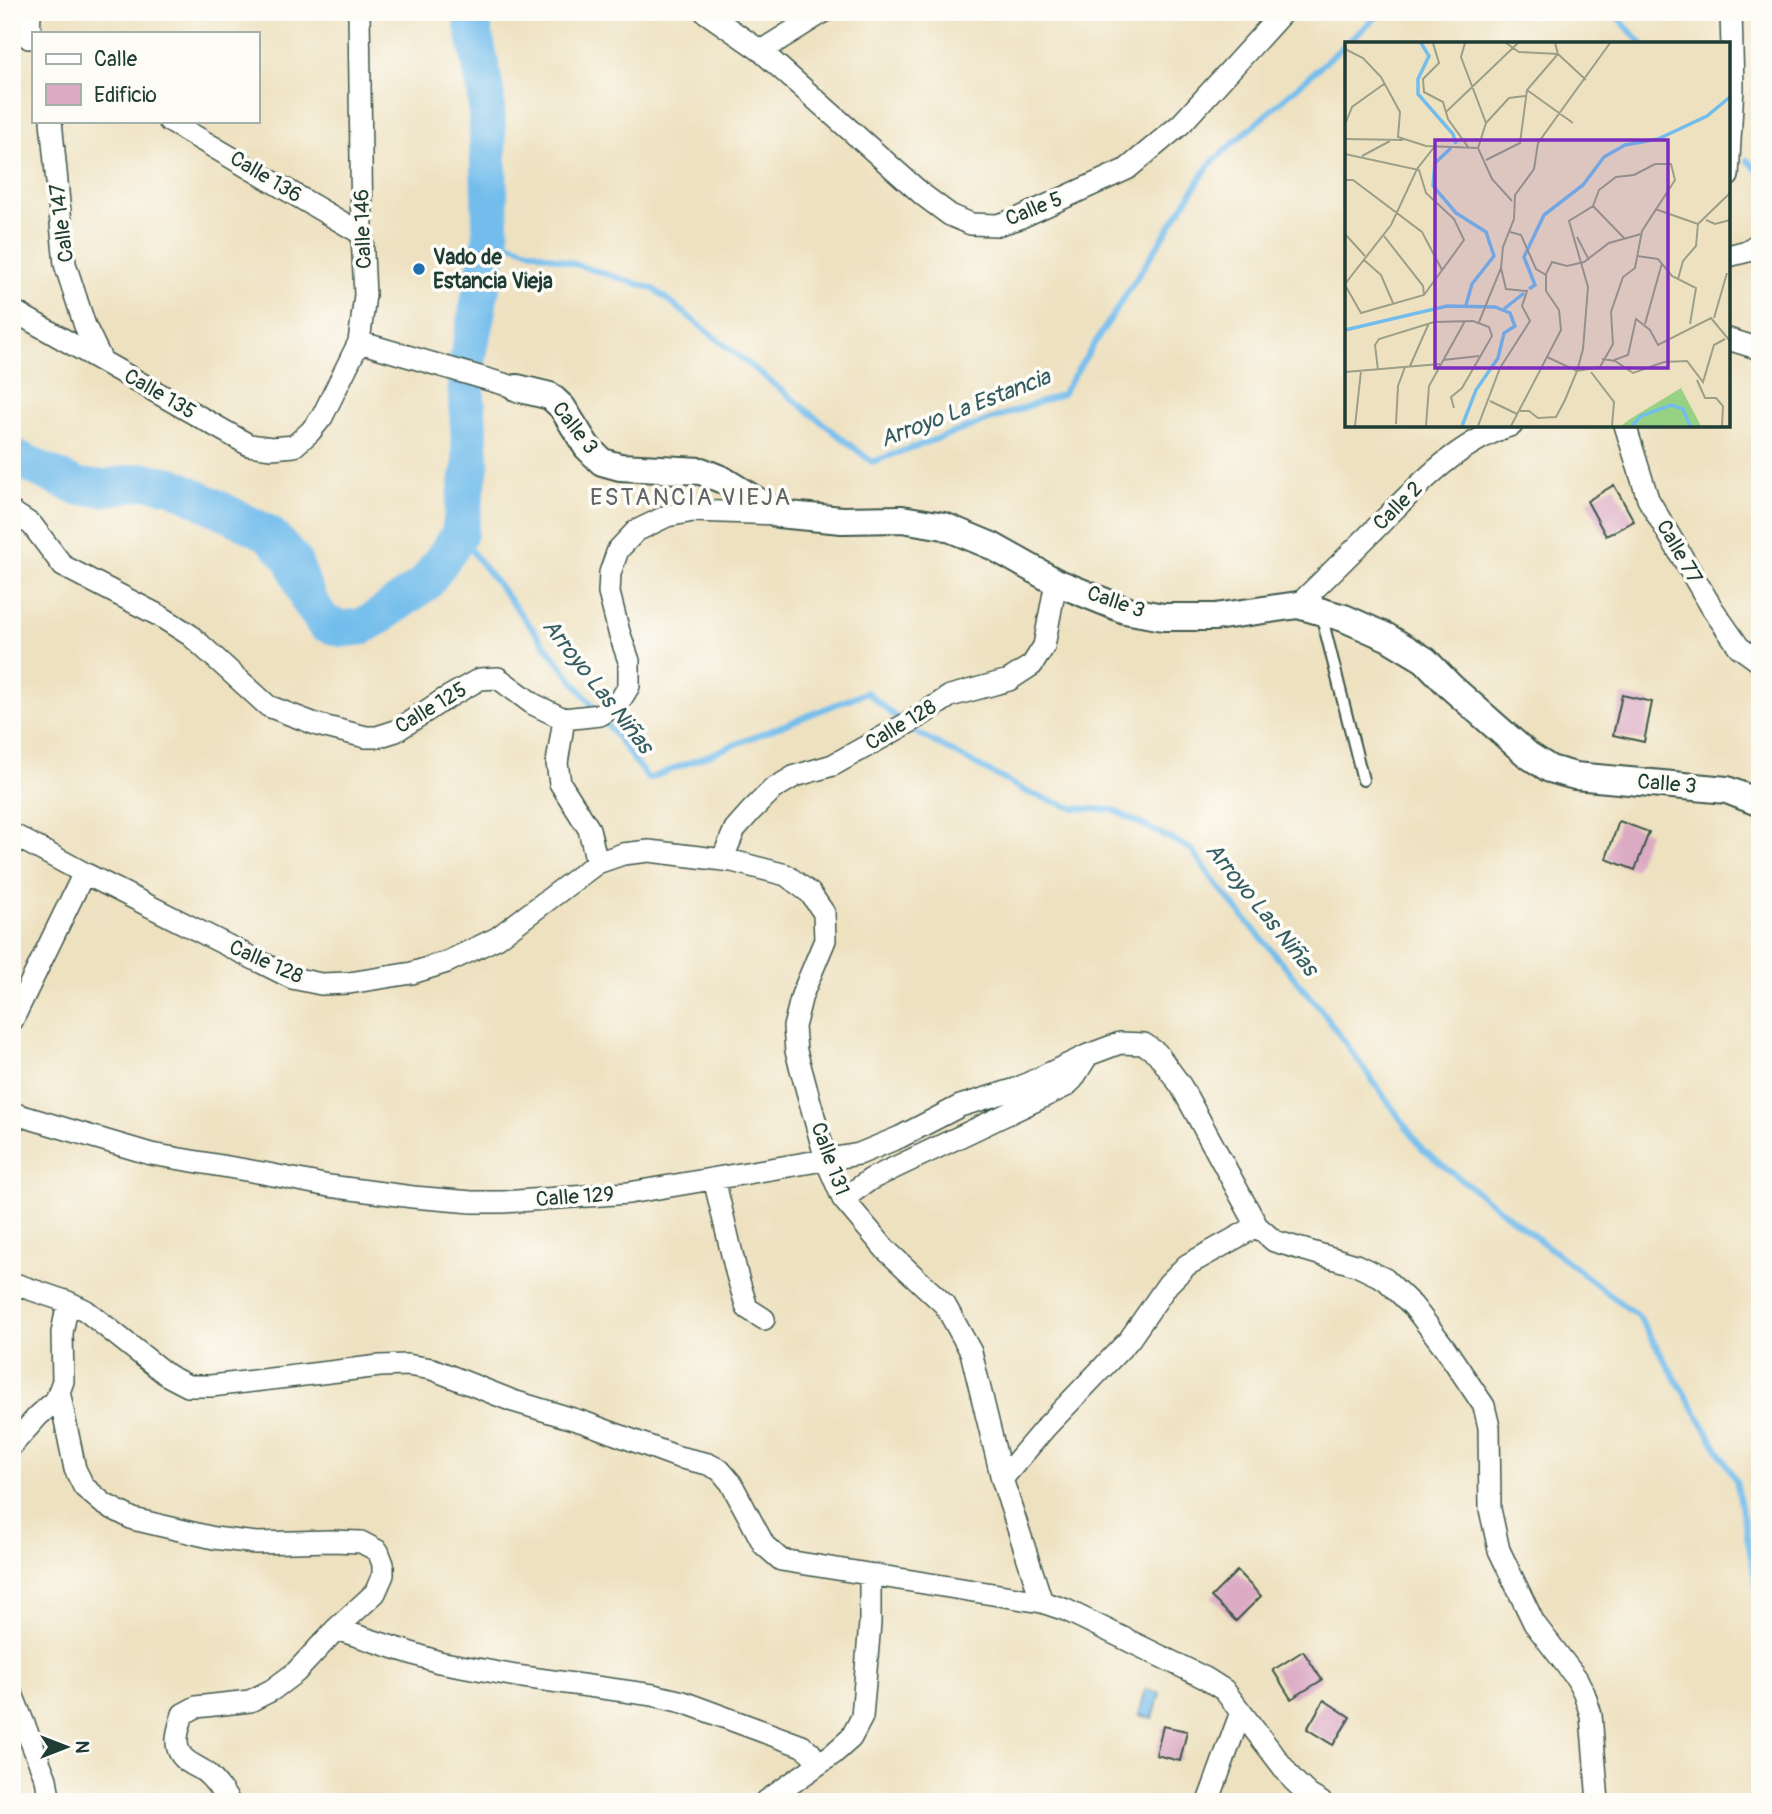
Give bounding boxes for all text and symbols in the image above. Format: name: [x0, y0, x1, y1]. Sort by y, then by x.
legend: [32, 32, 259, 122]
inset map: [1345, 42, 1730, 427]
text: Calle: [94, 46, 138, 73]
text: Edificio: [94, 82, 157, 109]
street label: Calle 136: [225, 145, 307, 209]
street label: Calle 147: [44, 182, 80, 264]
street label: Calle 5: [1002, 185, 1066, 233]
street label: Calle 146: [348, 188, 378, 270]
place label: Vado de Estancia Vieja: [433, 244, 553, 295]
marker: Vado de Estancia Vieja: [411, 261, 427, 277]
water label: Arroyo La Estancia: [876, 362, 1055, 454]
street label: Calle 135: [119, 363, 201, 425]
street label: Calle 3: [546, 396, 604, 460]
street label: Calle 2: [1367, 475, 1429, 537]
district label: ESTANCIA VIEJA: [590, 483, 792, 512]
street label: Calle 77: [1650, 515, 1708, 589]
street label: Calle 3: [1084, 580, 1148, 624]
water label: Arroyo Las Niñas: [536, 613, 661, 761]
street label: Calle 125: [390, 676, 472, 740]
street label: Calle 128: [861, 693, 941, 757]
street label: Calle 3: [1636, 768, 1698, 800]
water label: Arroyo Las Niñas: [1199, 836, 1326, 984]
street label: Calle 128: [225, 934, 307, 990]
street label: Calle 131: [804, 1119, 856, 1199]
street label: Calle 129: [535, 1181, 615, 1213]
north arrow: [32, 1713, 102, 1783]
text: N: [70, 1741, 94, 1754]

